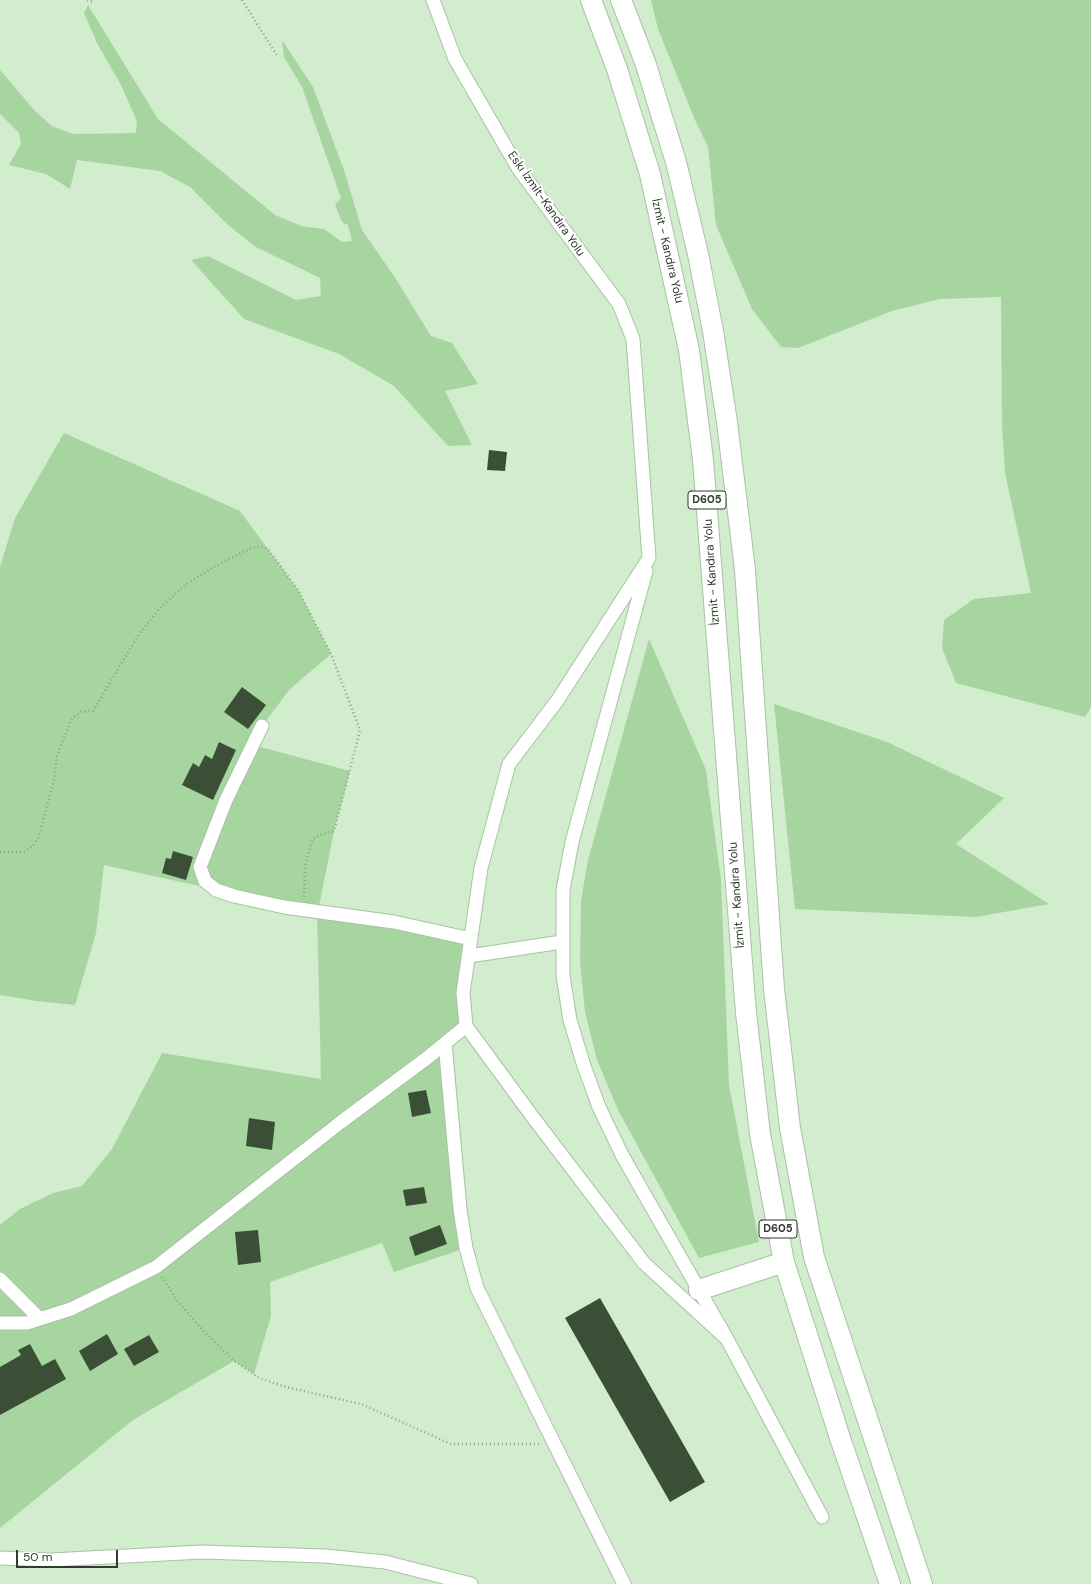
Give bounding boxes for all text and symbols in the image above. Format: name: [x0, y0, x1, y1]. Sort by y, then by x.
street label: Eskı İzmit-Kandıra Yolu: [504, 149, 588, 259]
street label: İzmit - Kandıra Yolu: [648, 197, 686, 305]
road number: D605: [688, 491, 726, 509]
street label: İzmit - Kandıra Yolu: [701, 518, 723, 626]
street label: İzmit - Kandıra Yolu: [726, 841, 748, 949]
road number: D605: [759, 1220, 797, 1238]
scale bar: [18, 1542, 120, 1568]
text: 50 m: [23, 1549, 52, 1565]

